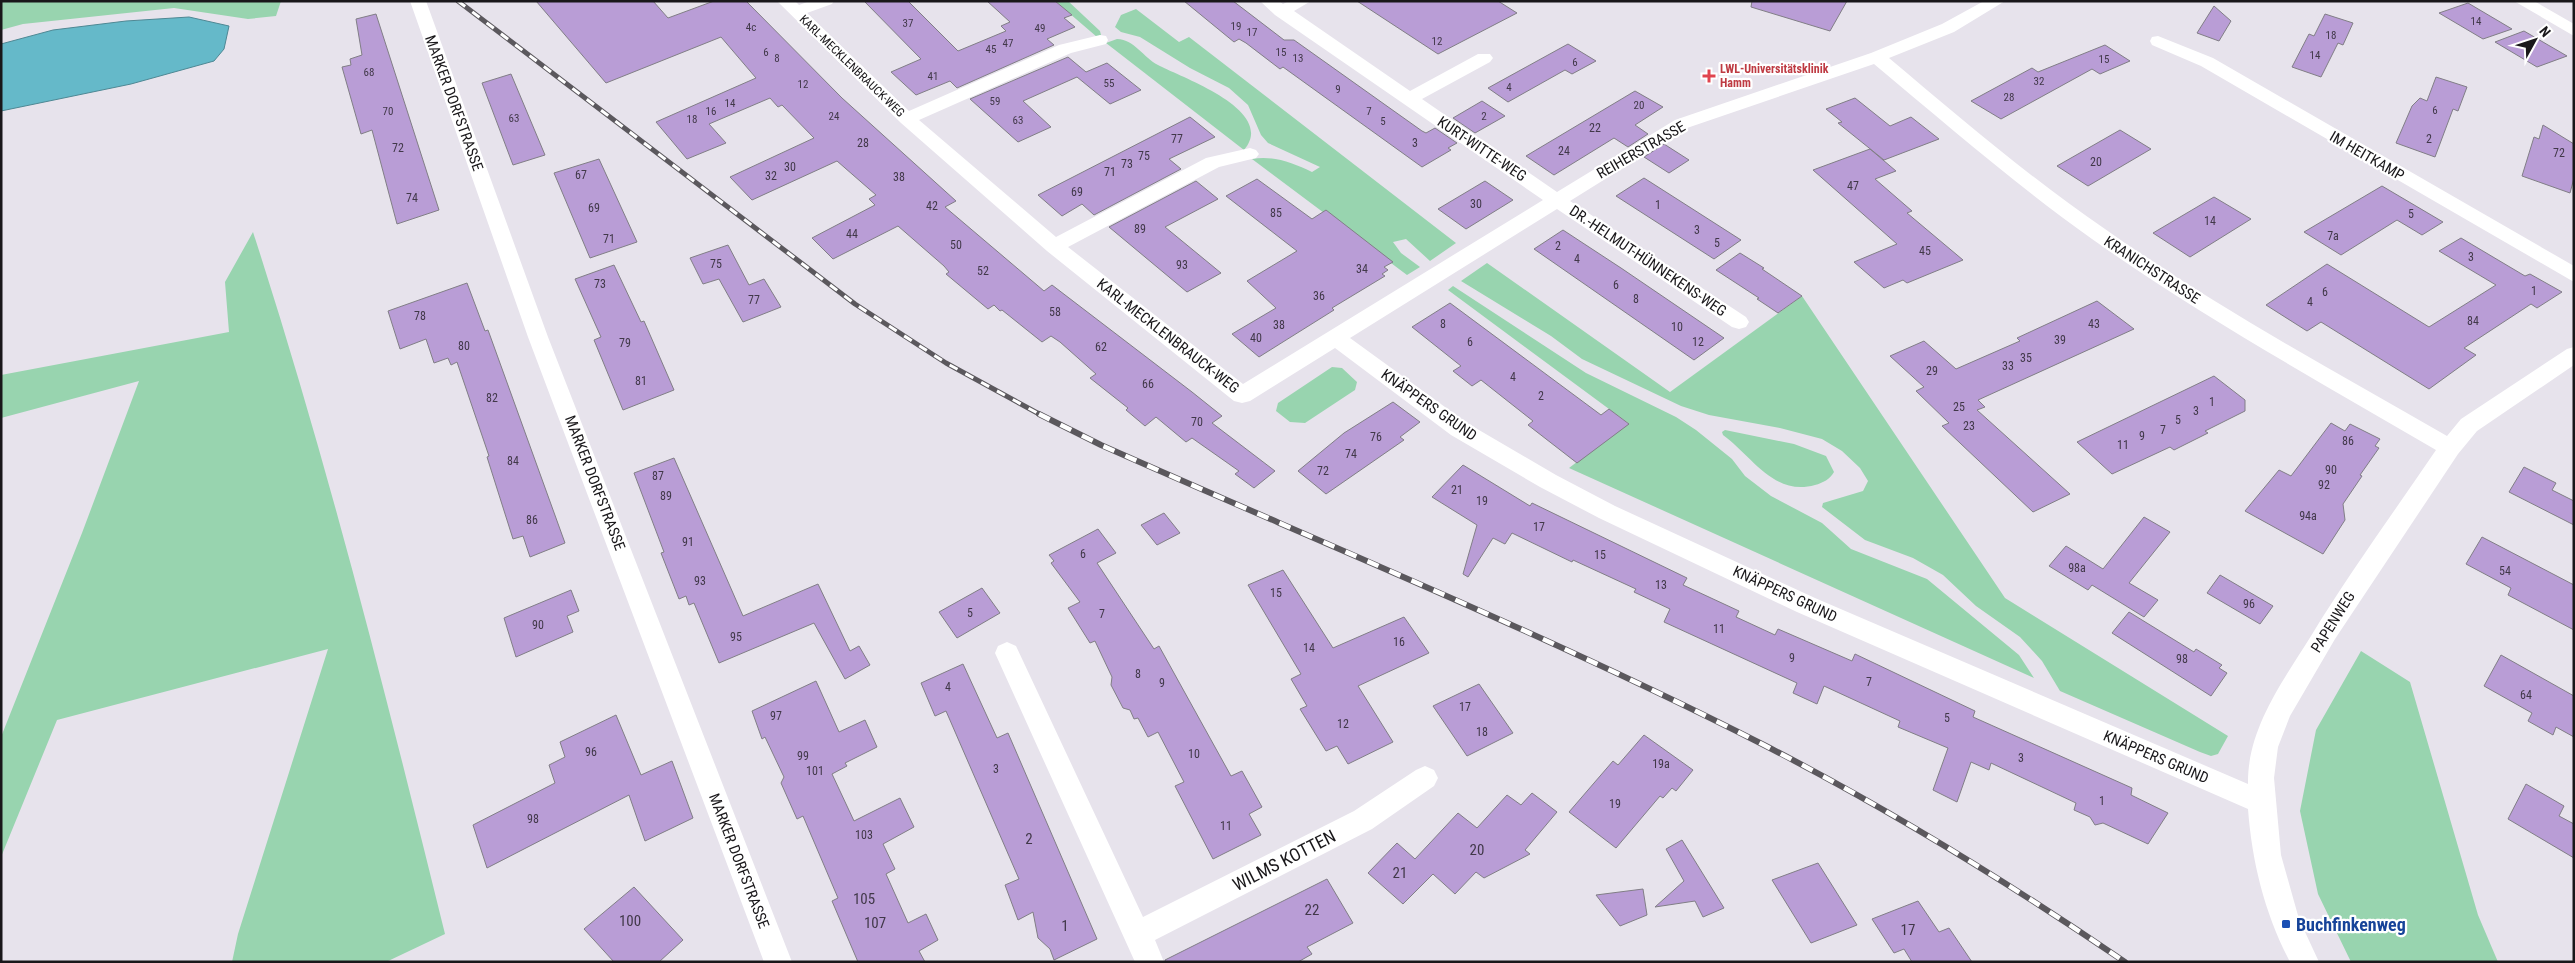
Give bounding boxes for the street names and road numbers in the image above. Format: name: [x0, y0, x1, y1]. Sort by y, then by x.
street label: KARL-MECKLENBRAUCK-WEG: [797, 12, 907, 120]
street label: MARKER DORFSTRASSE: [421, 33, 487, 173]
street label: KURT-WITTE-WEG: [1434, 113, 1530, 185]
street label: REIHERSTRASSE: [1594, 117, 1688, 183]
street label: IM HEITKAMP: [2327, 127, 2407, 185]
street label: DR.-HELMUT-HÜNNEKENS-WEG: [1566, 202, 1730, 320]
street label: KRANICHSTRASSE: [2101, 232, 2203, 308]
street label: KARL-MECKLENBRAUCK-WEG: [1093, 275, 1243, 397]
street label: KNÄPPERS GRUND: [1378, 365, 1480, 445]
street label: MARKER DORFSTRASSE: [561, 413, 629, 553]
street label: KNÄPPERS GRUND: [1730, 562, 1840, 626]
street label: PAPENWEG: [2307, 588, 2359, 656]
street label: KNÄPPERS GRUND: [2101, 727, 2211, 787]
street label: MARKER DORFSTRASSE: [705, 791, 773, 931]
street label: WILMS KOTTEN: [1229, 825, 1339, 895]

